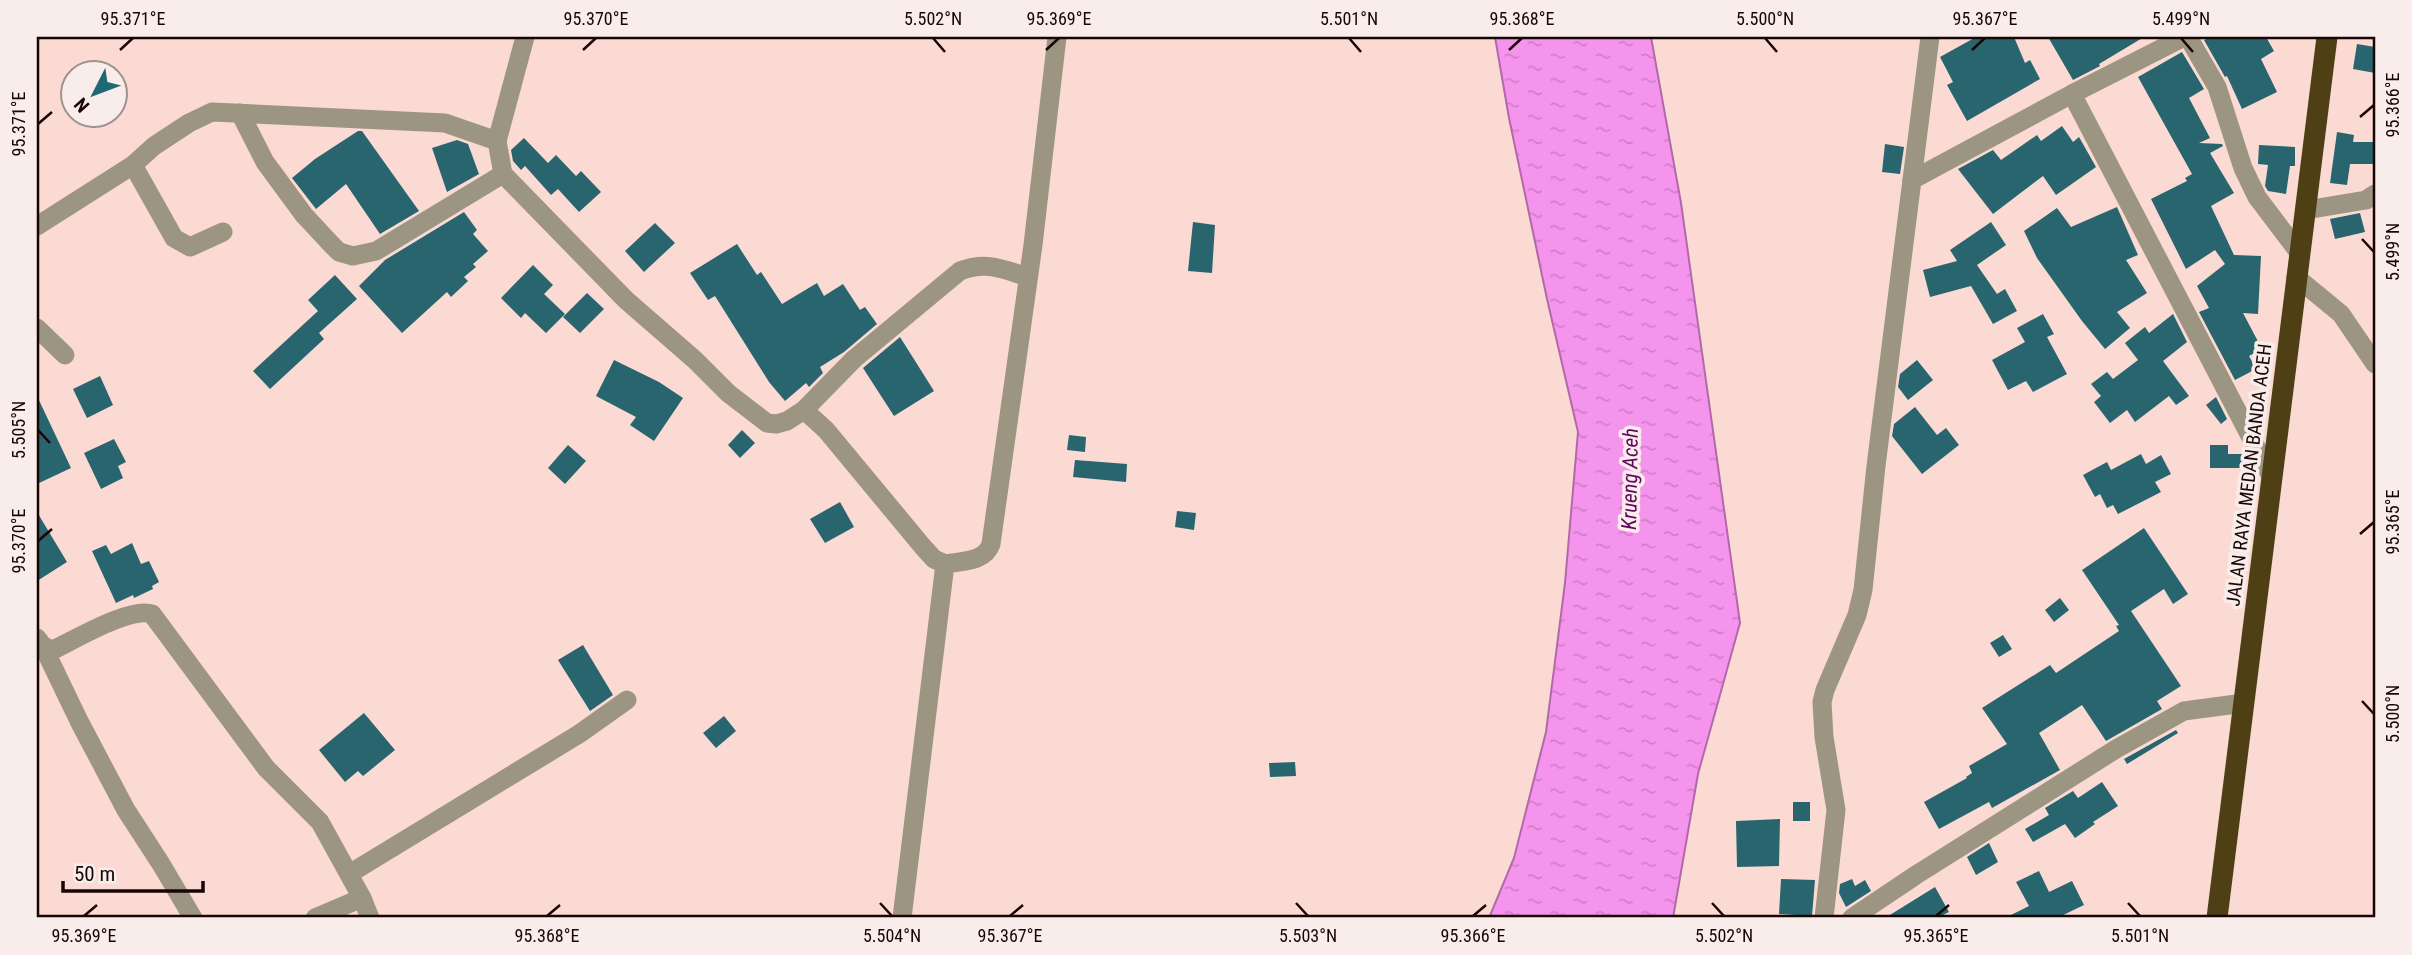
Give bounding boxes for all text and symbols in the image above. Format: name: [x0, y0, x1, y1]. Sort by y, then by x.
text: 95.371°E: [101, 8, 165, 29]
text: 95.370°E: [564, 8, 628, 29]
text: 5.502°N: [904, 8, 962, 29]
text: 95.369°E: [1027, 8, 1091, 29]
text: 5.501°N: [1320, 8, 1378, 29]
text: 95.368°E: [1490, 8, 1554, 29]
text: 5.500°N: [1736, 8, 1794, 29]
text: 95.367°E: [1953, 8, 2017, 29]
text: 5.499°N: [2152, 8, 2210, 29]
north arrow: [60, 60, 130, 130]
text: 95.366°E: [2382, 73, 2403, 137]
text: 95.371°E: [8, 92, 29, 156]
text: N: [69, 93, 94, 117]
text: 5.499°N: [2382, 223, 2403, 281]
street label: JALAN RAYA MEDAN BANDA ACEH: [2221, 342, 2277, 608]
text: 5.505°N: [8, 401, 29, 459]
water label: Krueng Aceh: [1617, 428, 1643, 530]
text: 95.365°E: [2382, 490, 2403, 554]
text: 95.370°E: [8, 509, 29, 573]
text: 5.500°N: [2382, 685, 2403, 743]
scale bar: [63, 850, 203, 894]
text: 50 m: [74, 862, 115, 886]
text: 95.369°E: [52, 925, 116, 946]
text: 95.368°E: [515, 925, 579, 946]
text: 5.504°N: [863, 925, 921, 946]
text: 95.367°E: [978, 925, 1042, 946]
text: 5.503°N: [1279, 925, 1337, 946]
text: 95.366°E: [1441, 925, 1505, 946]
text: 5.502°N: [1695, 925, 1753, 946]
text: 95.365°E: [1904, 925, 1968, 946]
text: 5.501°N: [2111, 925, 2169, 946]

